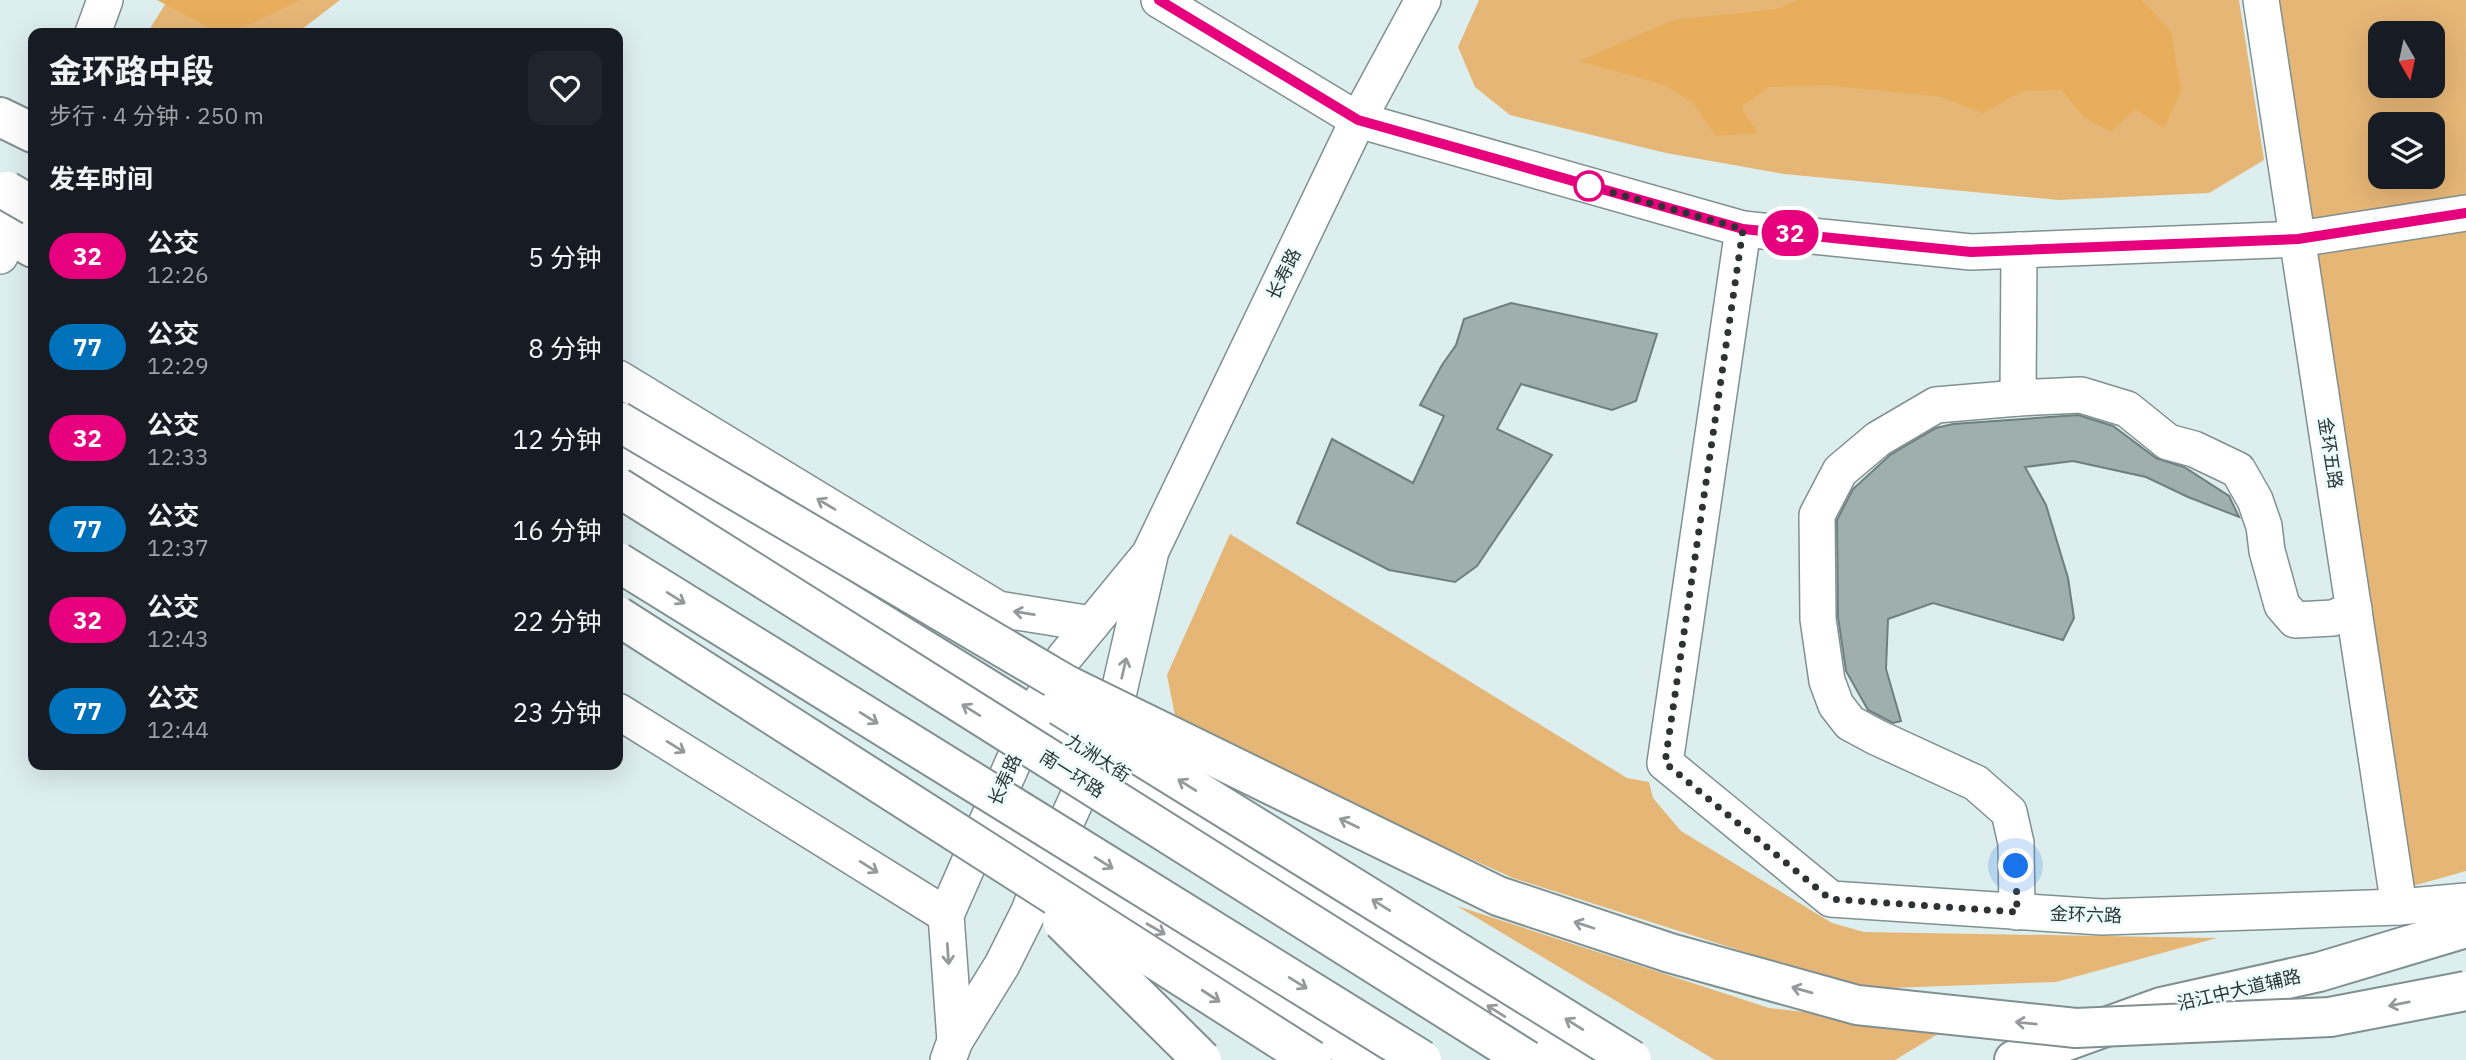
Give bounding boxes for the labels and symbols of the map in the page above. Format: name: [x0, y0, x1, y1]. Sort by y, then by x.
north arrow: [2368, 21, 2445, 98]
unlabelled marker: [1574, 171, 1604, 201]
line badge: 32: [1758, 210, 1822, 256]
street label: 长寿路: [1261, 244, 1306, 303]
street label: 金环五路: [2314, 416, 2347, 490]
one-way arrow: [817, 497, 837, 511]
one-way arrow: [665, 591, 685, 605]
one-way arrow: [1013, 606, 1036, 619]
one-way arrow: [1118, 657, 1131, 680]
one-way arrow: [962, 703, 982, 717]
one-way arrow: [859, 711, 879, 725]
street label: 九洲大街: [1062, 728, 1135, 787]
one-way arrow: [665, 740, 685, 754]
street label: 南一环路: [1036, 745, 1109, 802]
street label: 长寿路: [983, 750, 1026, 809]
one-way arrow: [1178, 777, 1198, 791]
one-way arrow: [1339, 816, 1360, 830]
your location: [1998, 848, 2033, 883]
one-way arrow: [1094, 857, 1114, 871]
one-way arrow: [859, 860, 878, 875]
one-way arrow: [1371, 897, 1391, 911]
street label: 金环六路: [2050, 902, 2122, 927]
one-way arrow: [1573, 917, 1595, 930]
one-way arrow: [1146, 923, 1166, 937]
one-way arrow: [942, 942, 955, 965]
street label: 沿江中大道辅路: [2175, 964, 2303, 1015]
one-way arrow: [1287, 976, 1307, 990]
one-way arrow: [1791, 983, 1813, 996]
one-way arrow: [1201, 990, 1221, 1004]
one-way arrow: [2388, 997, 2411, 1011]
one-way arrow: [1487, 1004, 1507, 1018]
one-way arrow: [2015, 1016, 2038, 1029]
one-way arrow: [1565, 1017, 1585, 1031]

